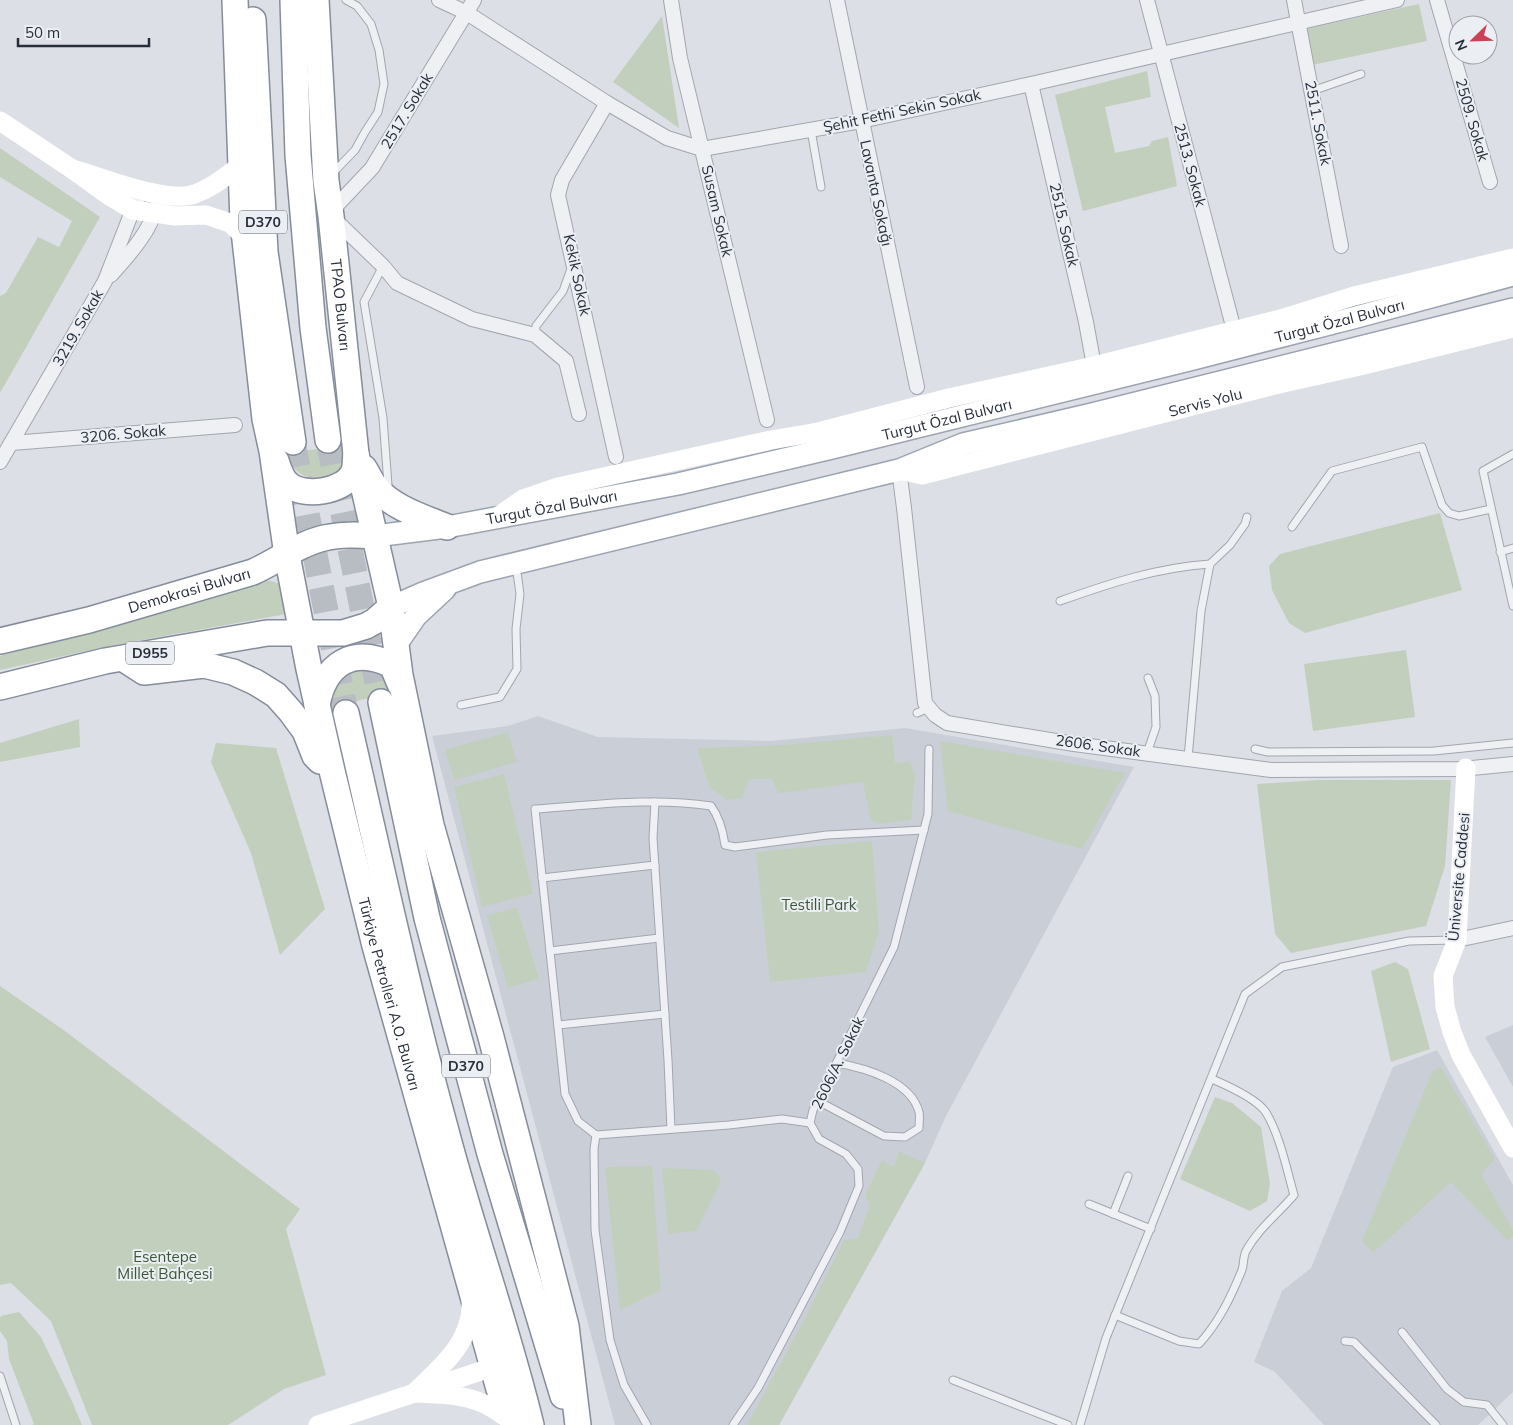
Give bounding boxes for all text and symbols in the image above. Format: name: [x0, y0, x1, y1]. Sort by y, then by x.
scale bar: [18, 15, 149, 47]
north arrow: [1448, 15, 1498, 65]
text: 50 m: [25, 23, 60, 42]
text: N: [1451, 37, 1471, 53]
street label: 2517. Sokak: [376, 69, 437, 152]
street label: 2509. Sokak: [1452, 76, 1493, 164]
street label: 2511. Sokak: [1301, 79, 1336, 167]
street label: Şehit Fethi Sekin Sokak: [821, 84, 983, 137]
street label: 2513. Sokak: [1170, 121, 1211, 209]
street label: Lavanta Sokağı: [856, 138, 897, 248]
street label: Susam Sokak: [698, 163, 737, 259]
street label: 2515. Sokak: [1046, 181, 1083, 269]
road number: D370: [239, 210, 287, 233]
street label: Kekik Sokak: [560, 232, 595, 318]
street label: TPAO Bulvarı: [327, 258, 355, 352]
street label: 3219. Sokak: [48, 286, 107, 370]
street label: Turgut Özal Bulvarı: [1273, 295, 1406, 347]
street label: Servis Yolu: [1167, 384, 1244, 421]
street label: Turgut Özal Bulvarı: [880, 394, 1014, 444]
street label: 3206. Sokak: [79, 420, 167, 447]
street label: Turgut Özal Bulvarı: [484, 486, 619, 529]
street label: Demokrasi Bulvarı: [126, 563, 253, 617]
road number: D955: [126, 641, 174, 664]
street label: 2606. Sokak: [1054, 730, 1142, 761]
street label: Üniversite Caddesi: [1443, 812, 1474, 942]
street label: Türkiye Petrolleri A.O. Bulvarı: [354, 895, 425, 1092]
park label: Testili Park: [782, 895, 857, 914]
street label: 2606/A. Sokak: [807, 1013, 868, 1112]
road number: D370: [442, 1054, 490, 1078]
park label: Esentepe Millet Bahçesi: [117, 1247, 213, 1283]

